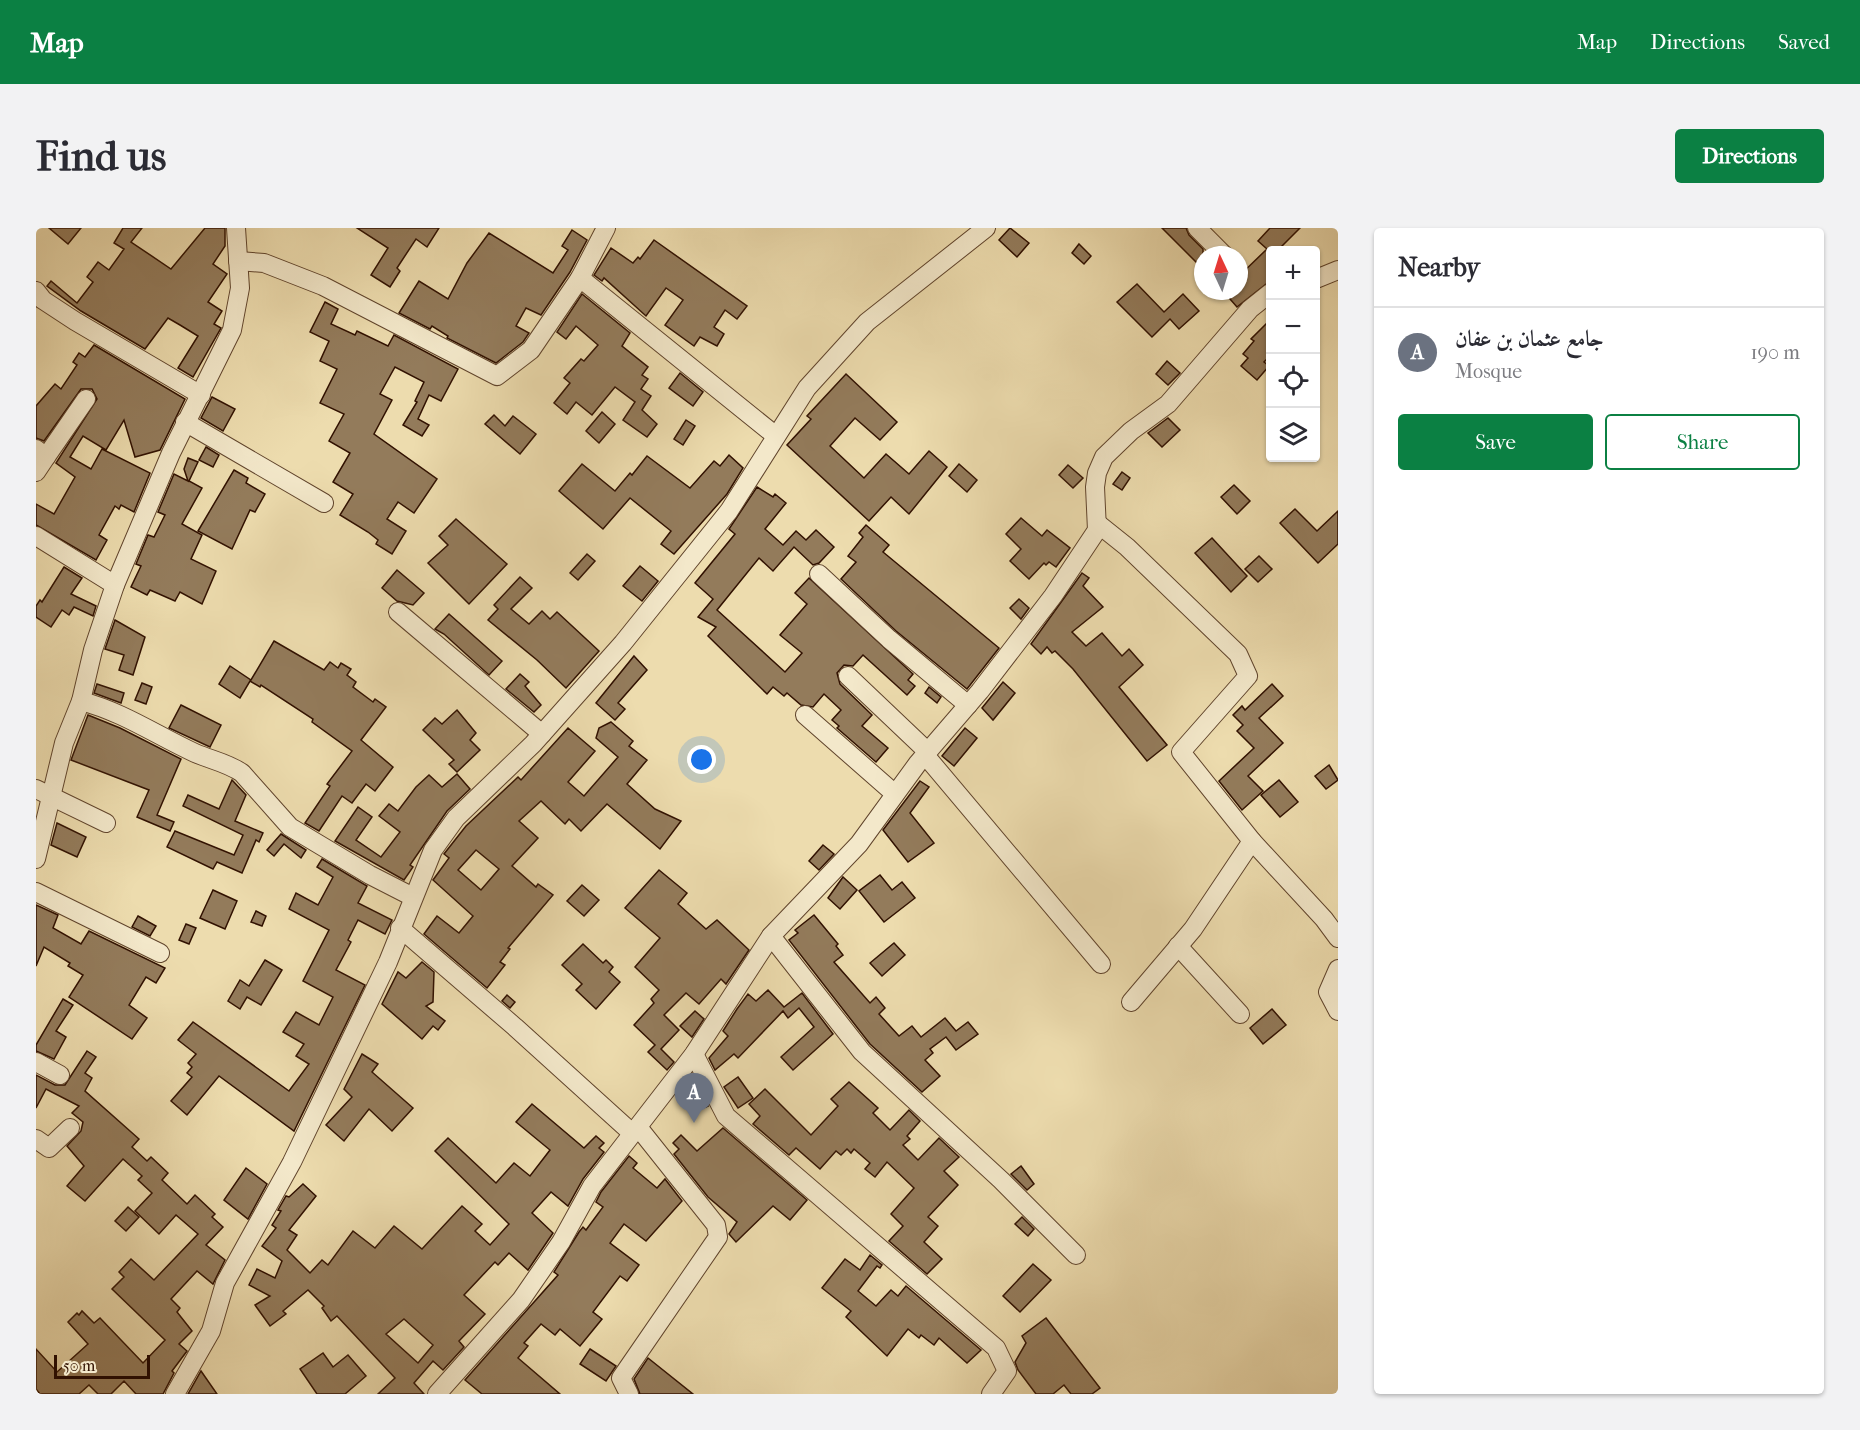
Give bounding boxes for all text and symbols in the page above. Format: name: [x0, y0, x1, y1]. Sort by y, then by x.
text: Map: [30, 26, 84, 59]
text: Map: [1577, 30, 1617, 54]
text: Directions: [1650, 30, 1745, 54]
text: Saved: [1778, 30, 1830, 54]
button: Directions: [1675, 129, 1824, 183]
text: Find us: [36, 132, 166, 181]
north arrow: [1194, 246, 1248, 300]
map controls: [1266, 246, 1320, 462]
button: +: [1266, 246, 1320, 300]
text: Nearby: [1398, 252, 1480, 283]
button: −: [1266, 300, 1320, 354]
text: جامع عثمان بن عفان: [1455, 326, 1604, 352]
text: A: [1411, 341, 1424, 364]
text: 190 m: [1750, 341, 1800, 364]
button: locate: [1266, 354, 1320, 408]
text: Mosque: [1455, 360, 1522, 383]
button: layers: [1266, 408, 1320, 462]
button: Save: [1398, 414, 1593, 470]
button: Share: [1605, 414, 1800, 470]
your location: [687, 745, 716, 774]
pin: A: [674, 1074, 714, 1123]
scale bar: [54, 1352, 150, 1380]
text: 50 m: [63, 1356, 95, 1375]

